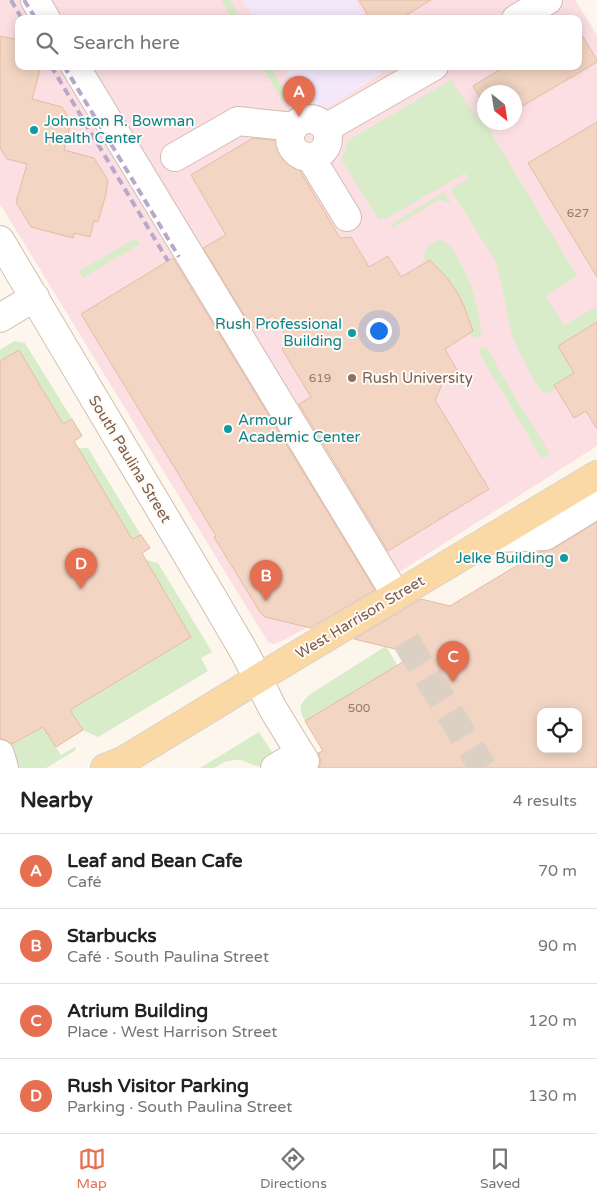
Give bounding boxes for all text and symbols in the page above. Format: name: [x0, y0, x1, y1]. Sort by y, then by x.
search box: [15, 15, 582, 70]
icon: search: [33, 29, 61, 57]
text: Search here: [73, 32, 180, 54]
pin: A: [283, 76, 315, 117]
north arrow: [477, 85, 522, 130]
place label: Johnston R. Bowman Health Center: [44, 112, 194, 147]
marker: Johnston R. Bowman Health Center: [28, 124, 40, 136]
house number: 627: [567, 206, 589, 220]
place label: Rush Professional Building: [215, 315, 342, 350]
your location: [366, 318, 392, 344]
marker: Rush Professional Building: [346, 327, 358, 339]
place label: Rush University: [362, 369, 473, 387]
house number: 619: [309, 371, 331, 385]
marker: Rush University: [346, 372, 358, 384]
street label: South Paulina Street: [85, 392, 175, 526]
place label: Armour Academic Center: [238, 411, 361, 446]
marker: Armour Academic Center: [222, 423, 234, 435]
pin: D: [65, 548, 97, 589]
place label: Jelke Building: [456, 549, 554, 567]
marker: Jelke Building: [558, 552, 570, 564]
pin: B: [250, 560, 282, 601]
street label: West Harrison Street: [292, 571, 428, 663]
pin: C: [437, 641, 469, 682]
house number: 500: [348, 701, 371, 715]
map controls: [537, 708, 582, 753]
button: locate: [537, 708, 582, 753]
text: Nearby: [20, 788, 93, 813]
text: 4 results: [513, 791, 577, 811]
text: Leaf and Bean Cafe: [67, 850, 243, 872]
text: A: [30, 861, 42, 881]
text: 70 m: [538, 861, 577, 881]
text: Café: [67, 872, 102, 892]
text: Starbucks: [67, 925, 157, 947]
text: B: [30, 936, 42, 956]
text: 90 m: [538, 936, 577, 956]
text: Café · South Paulina Street: [67, 947, 269, 967]
text: Atrium Building: [67, 1000, 208, 1022]
text: C: [30, 1011, 42, 1031]
text: 120 m: [528, 1011, 577, 1031]
text: Place · West Harrison Street: [67, 1022, 277, 1042]
text: Rush Visitor Parking: [67, 1075, 249, 1097]
text: D: [30, 1086, 42, 1106]
text: 130 m: [528, 1086, 577, 1106]
text: Parking · South Paulina Street: [67, 1097, 292, 1117]
tab: Map: [77, 1145, 107, 1192]
tab: Directions: [260, 1145, 327, 1192]
tab: Saved: [480, 1145, 520, 1192]

